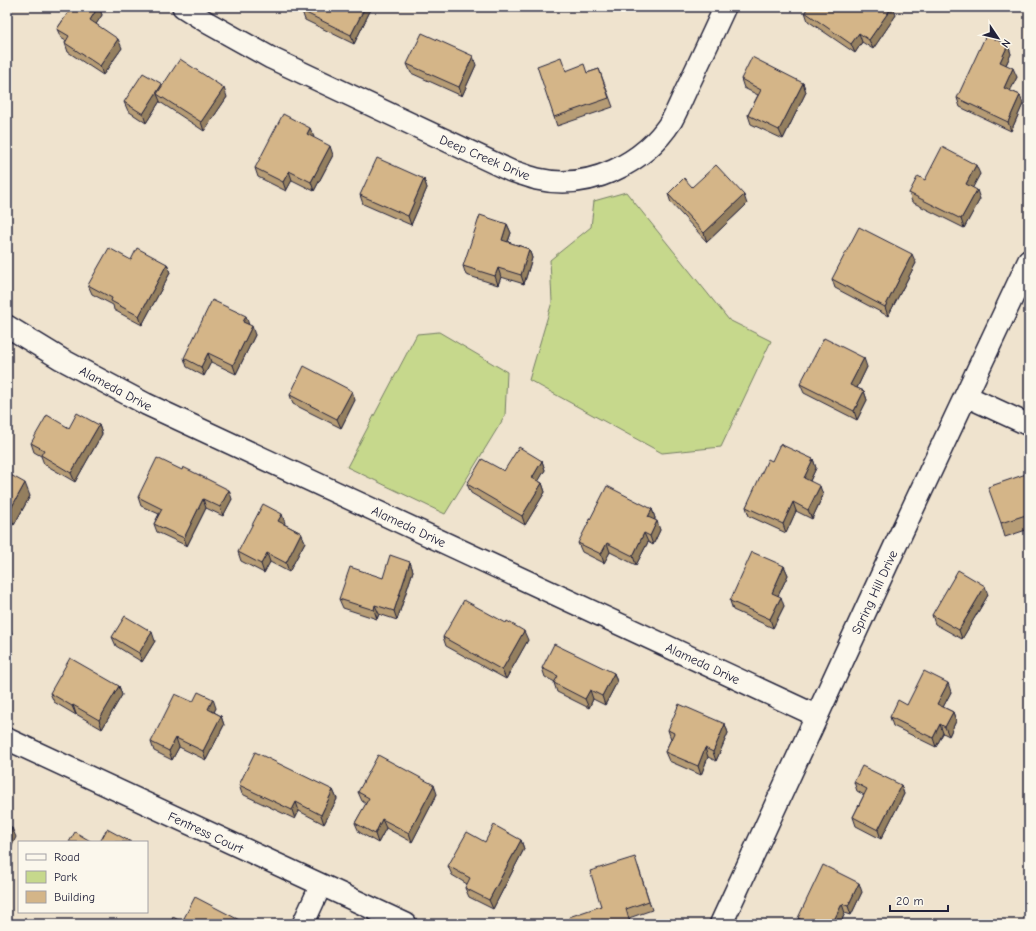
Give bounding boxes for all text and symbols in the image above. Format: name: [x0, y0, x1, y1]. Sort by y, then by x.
north arrow: [978, 18, 1018, 58]
text: N: [998, 37, 1013, 50]
street label: Deep Creek Drive: [437, 132, 533, 184]
street label: Alameda Drive: [77, 363, 155, 414]
street label: Alameda Drive: [369, 503, 449, 550]
street label: Spring Hill Drive: [848, 547, 901, 637]
street label: Alameda Drive: [663, 640, 743, 687]
street label: Fentress Court: [166, 809, 247, 857]
legend: [18, 841, 148, 913]
text: Road: [54, 850, 80, 864]
text: Park: [54, 870, 77, 884]
scale bar: [890, 887, 948, 913]
text: Building: [54, 890, 95, 904]
text: 20 m: [896, 894, 924, 908]

